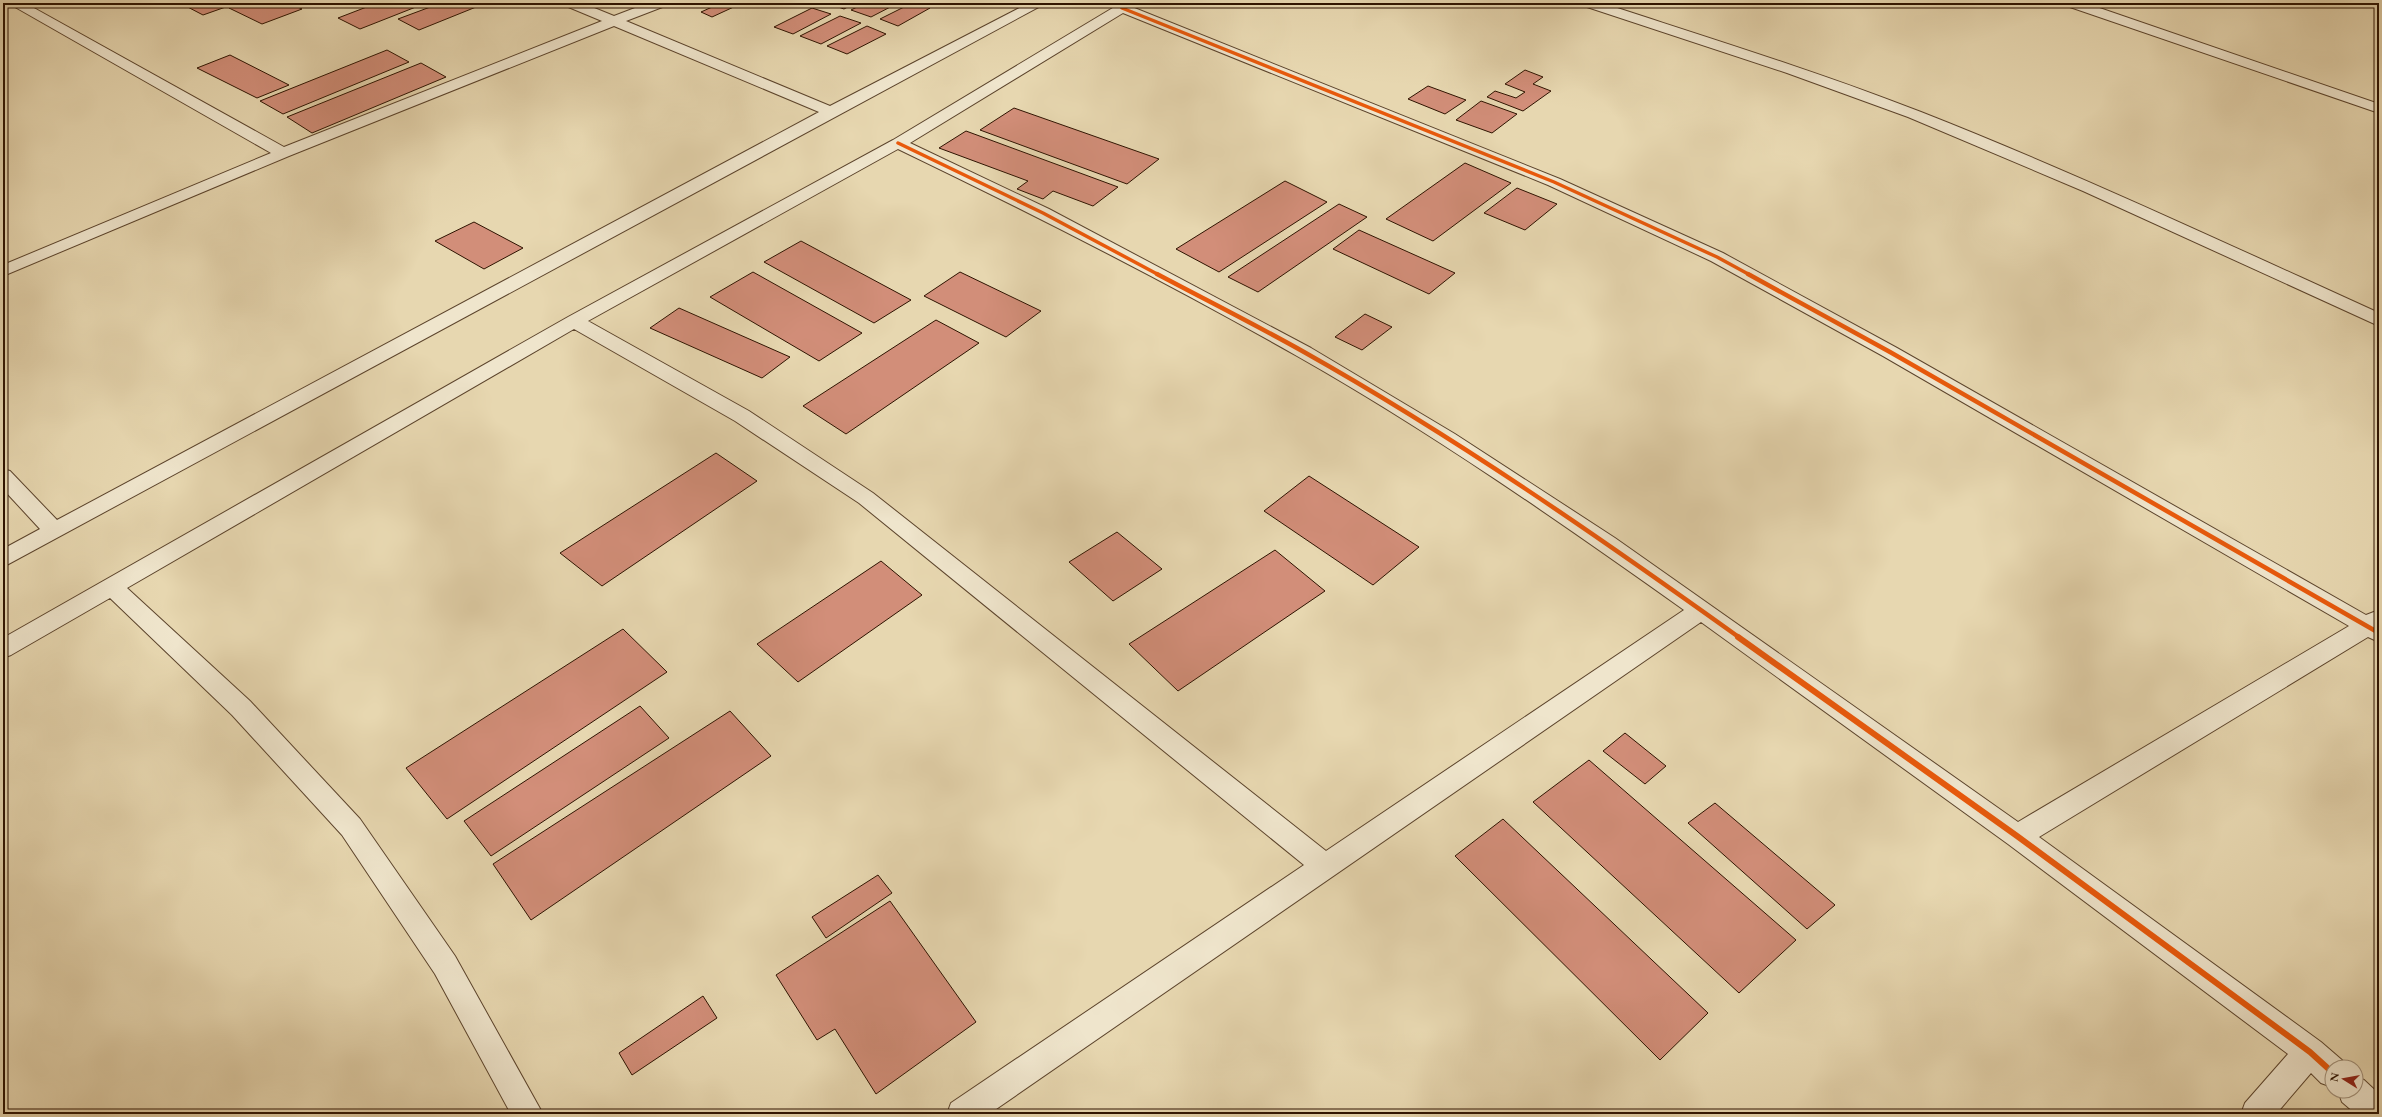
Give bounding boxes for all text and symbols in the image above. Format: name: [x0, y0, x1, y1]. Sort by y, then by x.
north arrow: [2324, 1059, 2364, 1099]
text: N: [2326, 1071, 2342, 1083]

